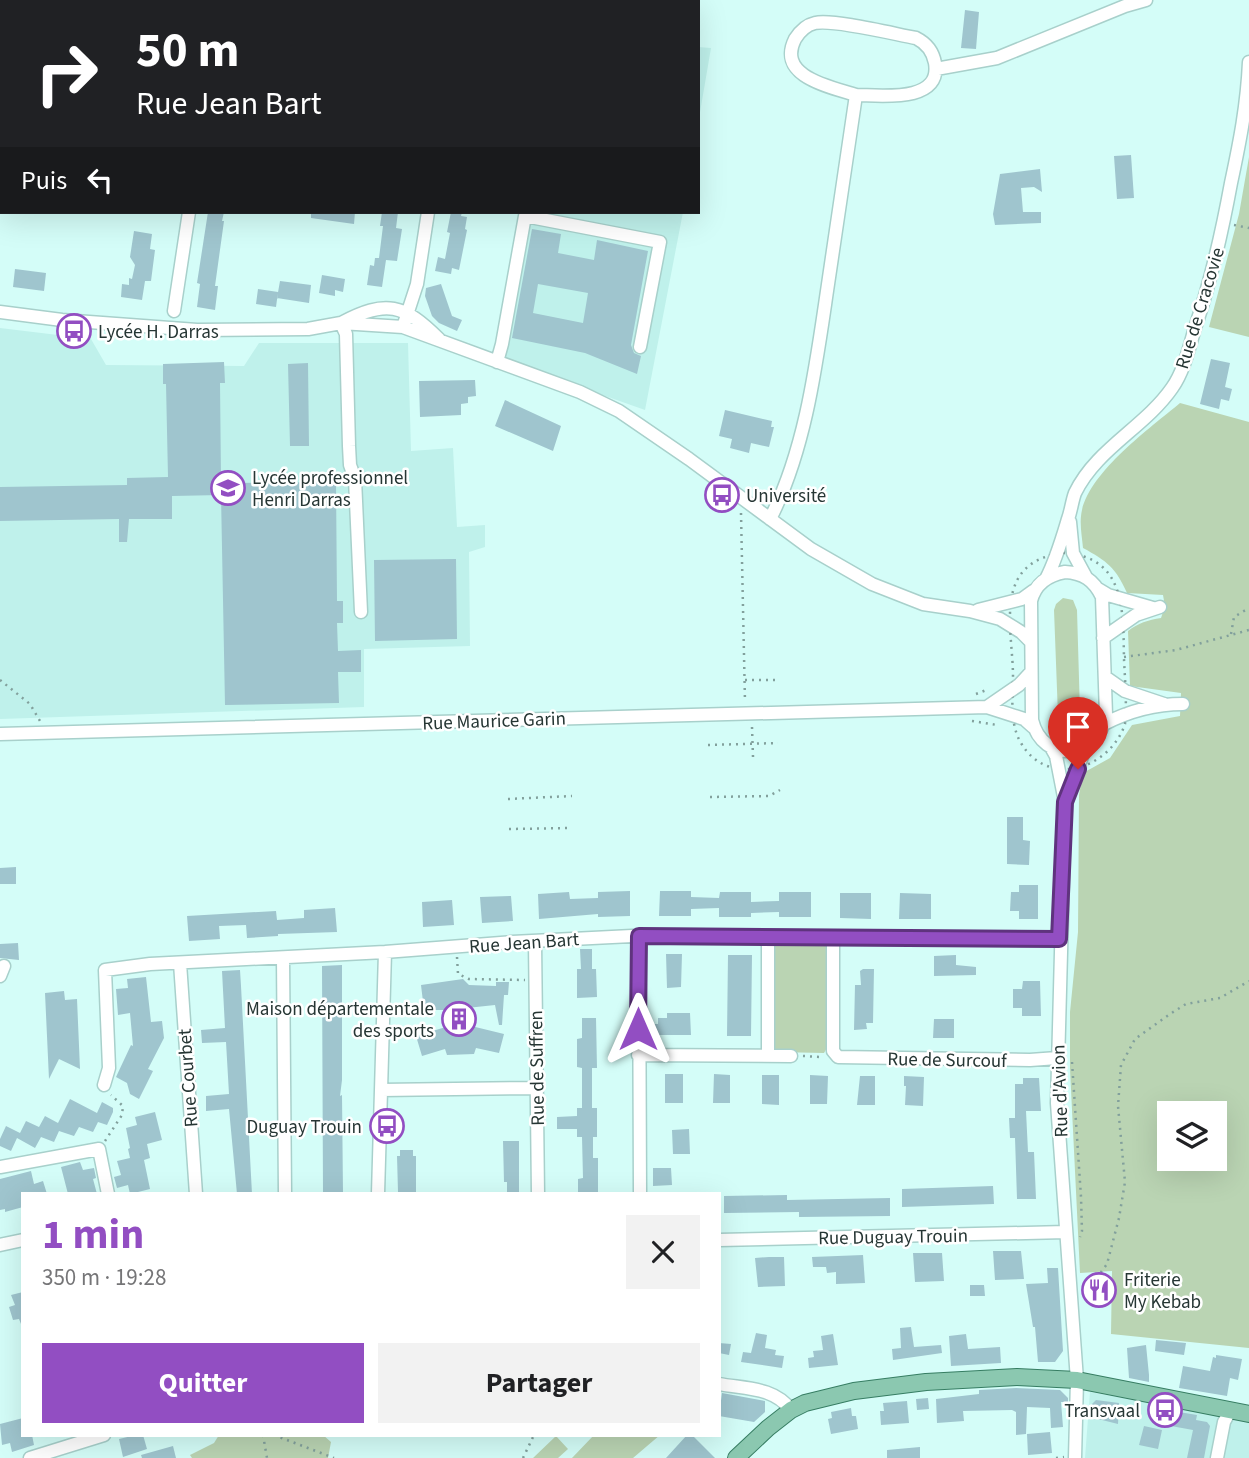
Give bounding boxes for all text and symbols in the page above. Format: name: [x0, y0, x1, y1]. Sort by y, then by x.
text: 50 m: [136, 16, 240, 86]
icon: right: [21, 28, 112, 119]
text: Rue Jean Bart: [136, 81, 322, 127]
icon: left: [81, 161, 119, 199]
text: Puis: [21, 162, 67, 199]
street label: Rue de Cracovie: [1169, 244, 1232, 373]
bus stop icon: Lycée H. Darras: [55, 312, 93, 350]
place label: Lycée H. Darras: [98, 319, 219, 346]
place label: Lycée professionnel Henri Darras: [252, 465, 408, 514]
school or university icon: Lycée professionnel Henri Darras: [209, 469, 247, 507]
bus stop icon: Université: [703, 476, 741, 514]
place label: Université: [746, 483, 826, 510]
pin: [1048, 697, 1108, 769]
street label: Rue Maurice Garin: [422, 705, 566, 738]
icon: arrive: [1059, 708, 1097, 746]
street label: Rue Jean Bart: [468, 926, 581, 961]
position arrow: [601, 992, 675, 1066]
place label: Maison départementale des sports: [246, 996, 434, 1045]
building icon: Maison départementale des sports: [440, 1000, 478, 1038]
street label: Rue de Suffren: [523, 1010, 552, 1126]
street label: Rue Courbet: [172, 1027, 205, 1128]
street label: Rue d'Avion: [1045, 1044, 1076, 1138]
street label: Rue de Surcouf: [887, 1046, 1008, 1075]
map controls: [1157, 1101, 1227, 1171]
button: layers: [1157, 1101, 1227, 1171]
bus stop icon: Duguay Trouin: [368, 1107, 406, 1145]
place label: Duguay Trouin: [246, 1114, 362, 1141]
text: 1 min: [42, 1205, 144, 1265]
button: close: [626, 1215, 700, 1289]
street label: Rue Duguay Trouin: [818, 1223, 968, 1252]
text: 350 m · 19:28: [42, 1261, 166, 1294]
place label: Friterie My Kebab: [1124, 1267, 1201, 1316]
restaurant icon: Friterie My Kebab: [1080, 1271, 1118, 1309]
button: Quitter: [42, 1343, 364, 1423]
button: Partager: [378, 1343, 700, 1423]
bus stop icon: Transvaal: [1146, 1391, 1184, 1429]
place label: Transvaal: [1064, 1398, 1140, 1425]

